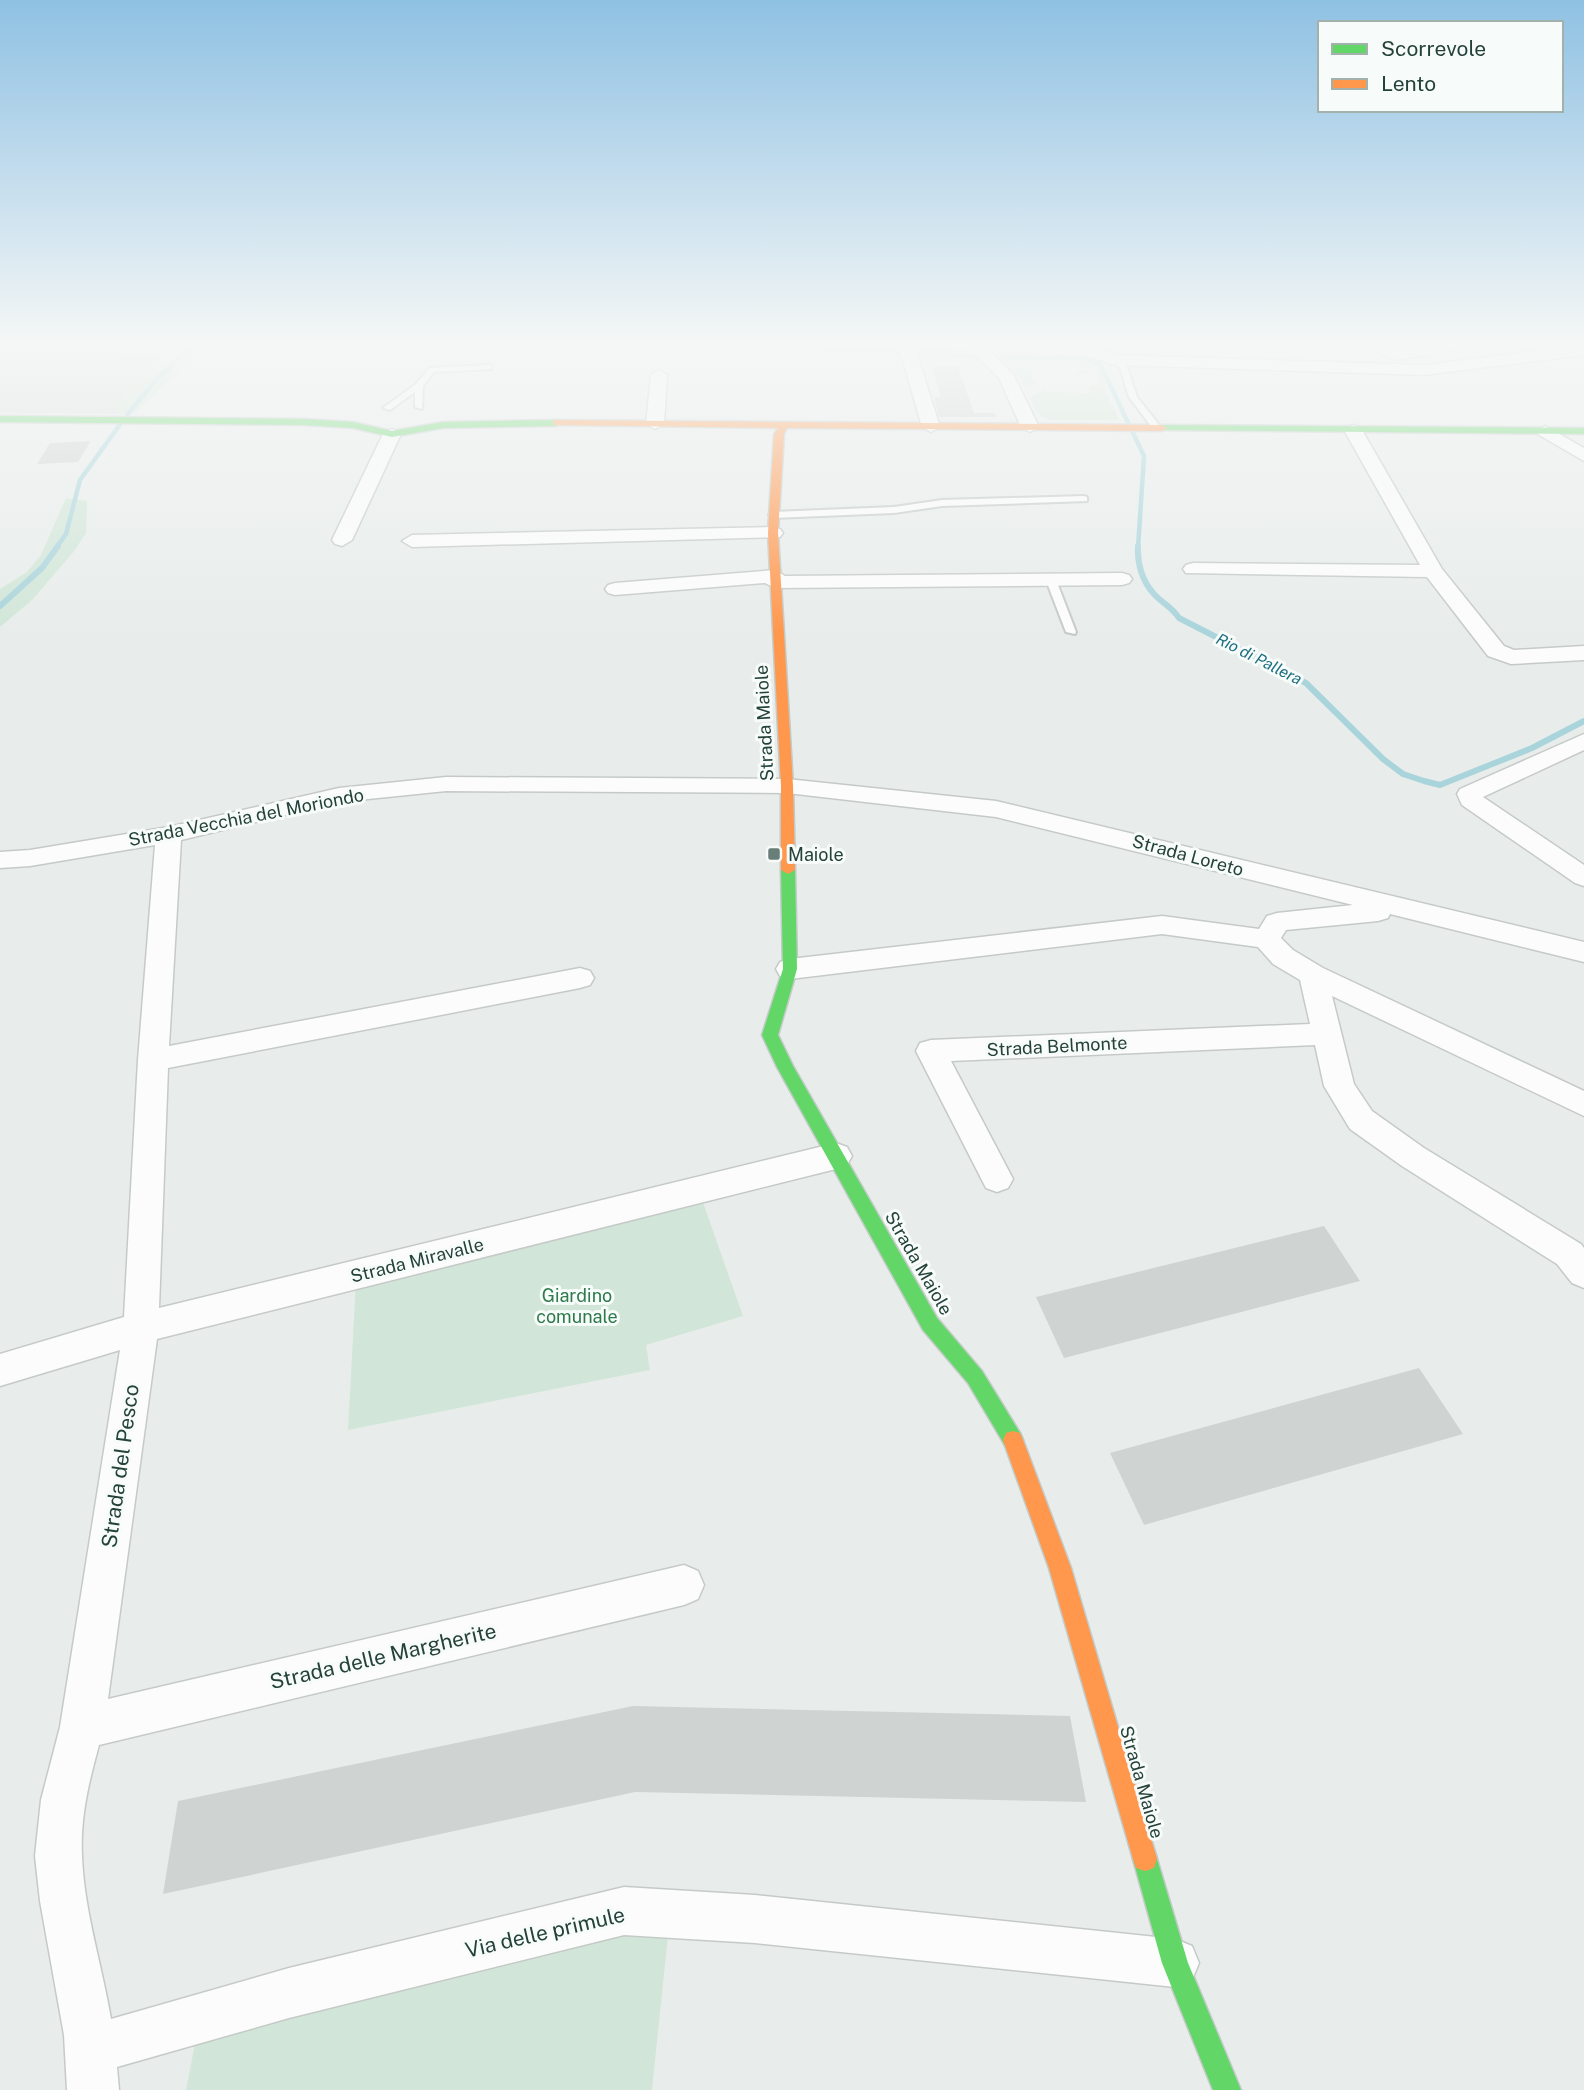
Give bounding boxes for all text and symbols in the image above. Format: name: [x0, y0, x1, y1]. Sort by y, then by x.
legend: [1318, 21, 1563, 112]
text: Scorrevole: [1381, 36, 1486, 61]
text: Lento: [1381, 71, 1436, 96]
water label: Rio di Pallera: [1213, 629, 1305, 689]
street label: Strada Maiole: [750, 664, 778, 782]
street label: Strada Vecchia del Moriondo: [126, 784, 366, 850]
street label: Strada Loreto: [1130, 830, 1246, 880]
place label: Maiole: [788, 844, 844, 865]
marker: Maiole: [766, 846, 782, 862]
street label: Strada Belmonte: [986, 1032, 1128, 1060]
street label: Strada Maiole: [881, 1207, 957, 1319]
street label: Strada Miravalle: [348, 1233, 486, 1287]
park label: Giardino comunale: [536, 1285, 618, 1327]
street label: Strada del Pesco: [96, 1383, 144, 1549]
street label: Strada delle Margherite: [267, 1618, 499, 1694]
street label: Strada Maiole: [1116, 1723, 1168, 1841]
street label: Via delle primule: [463, 1901, 627, 1963]

